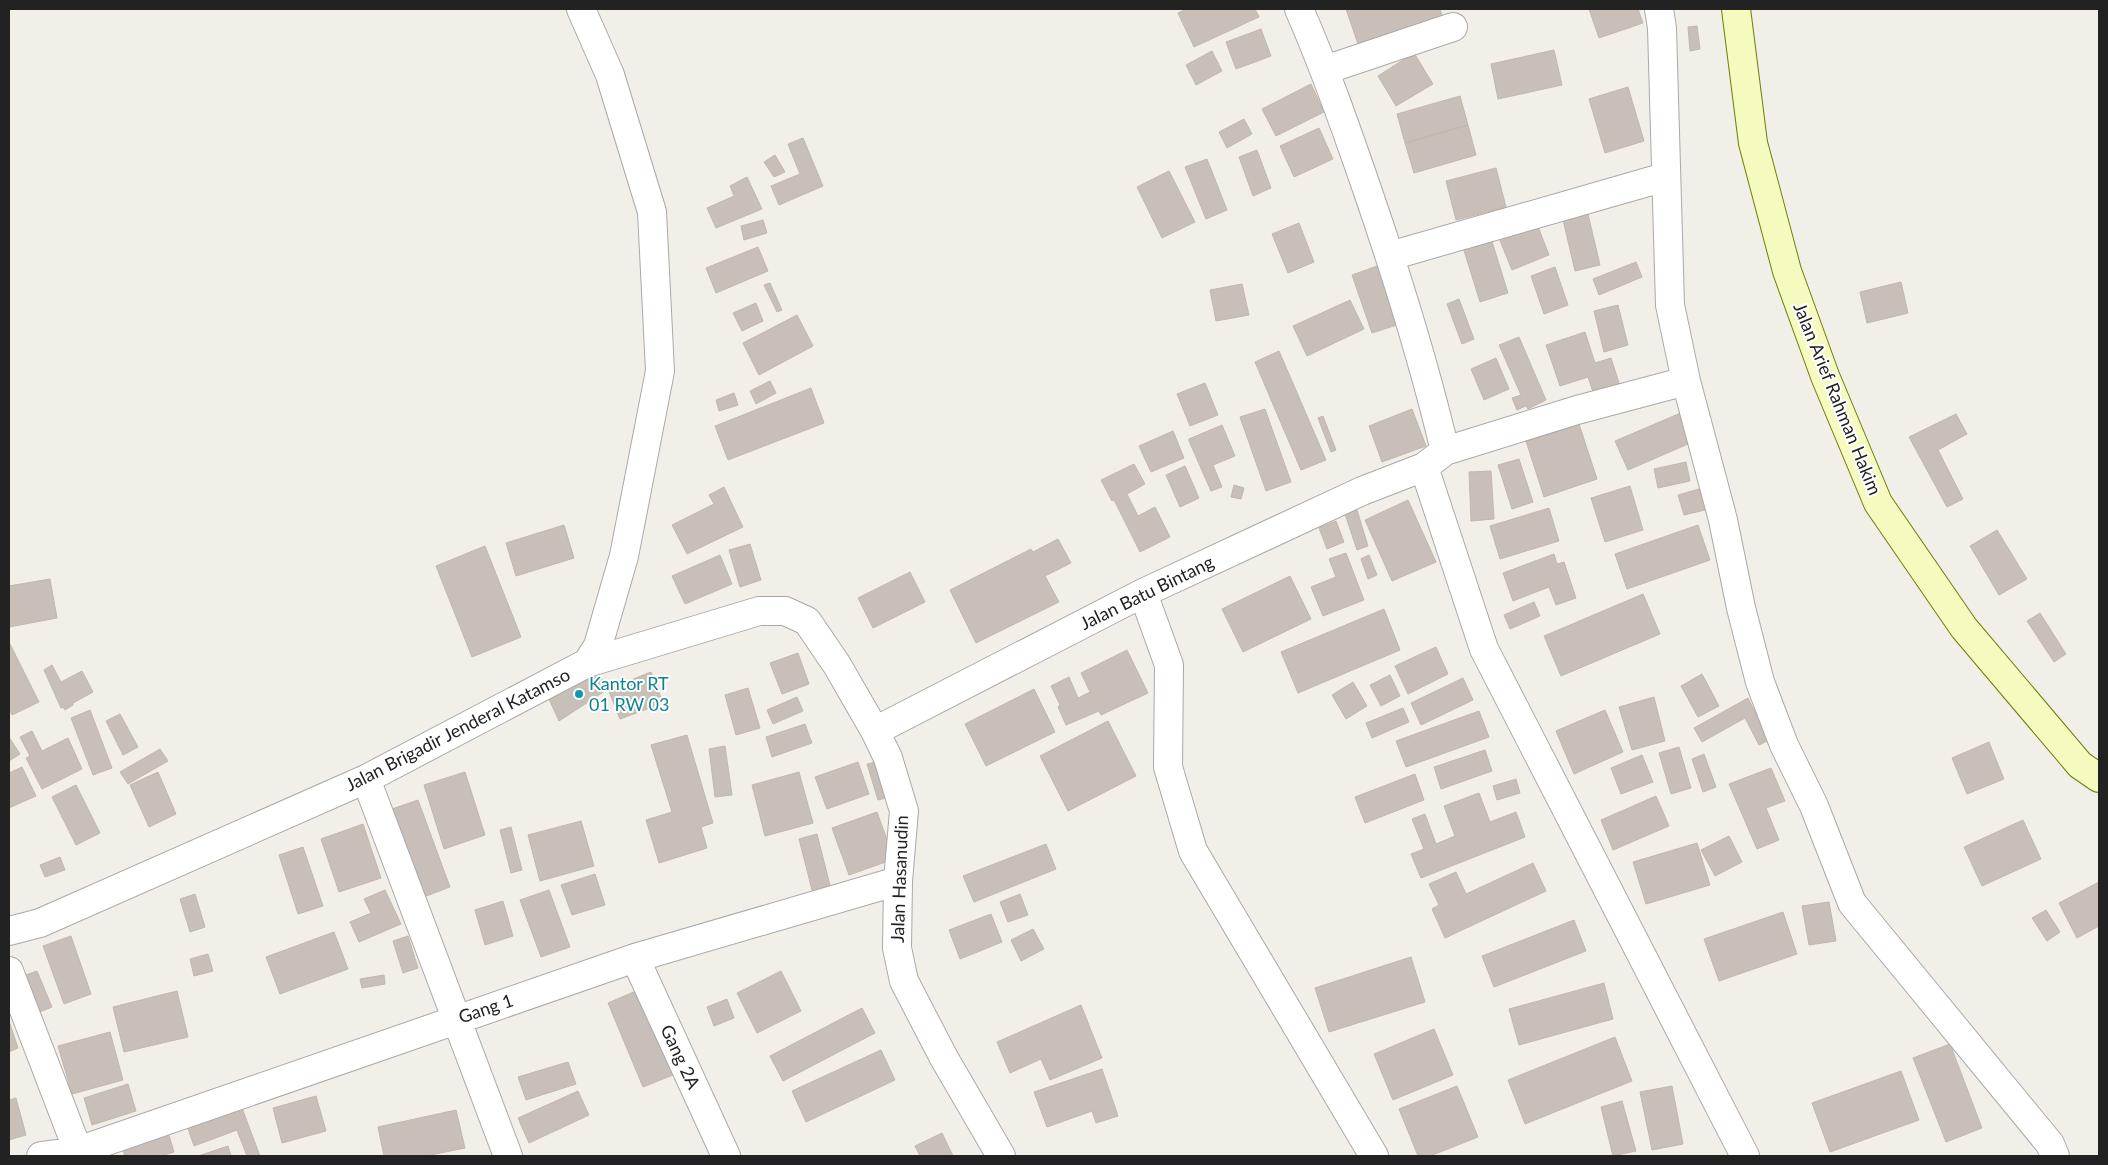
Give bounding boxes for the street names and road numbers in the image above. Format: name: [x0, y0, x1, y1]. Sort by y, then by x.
street label: Jalan Arief Rahman Hakim: [1789, 299, 1887, 498]
street label: Jalan Batu Bintang: [1076, 550, 1217, 634]
street label: Jalan Brigadir Jenderal Katamso: [342, 663, 573, 795]
street label: Jalan Hasanudin: [886, 815, 912, 943]
street label: Gang 1: [455, 988, 516, 1028]
street label: Gang 2A: [656, 1021, 706, 1093]

